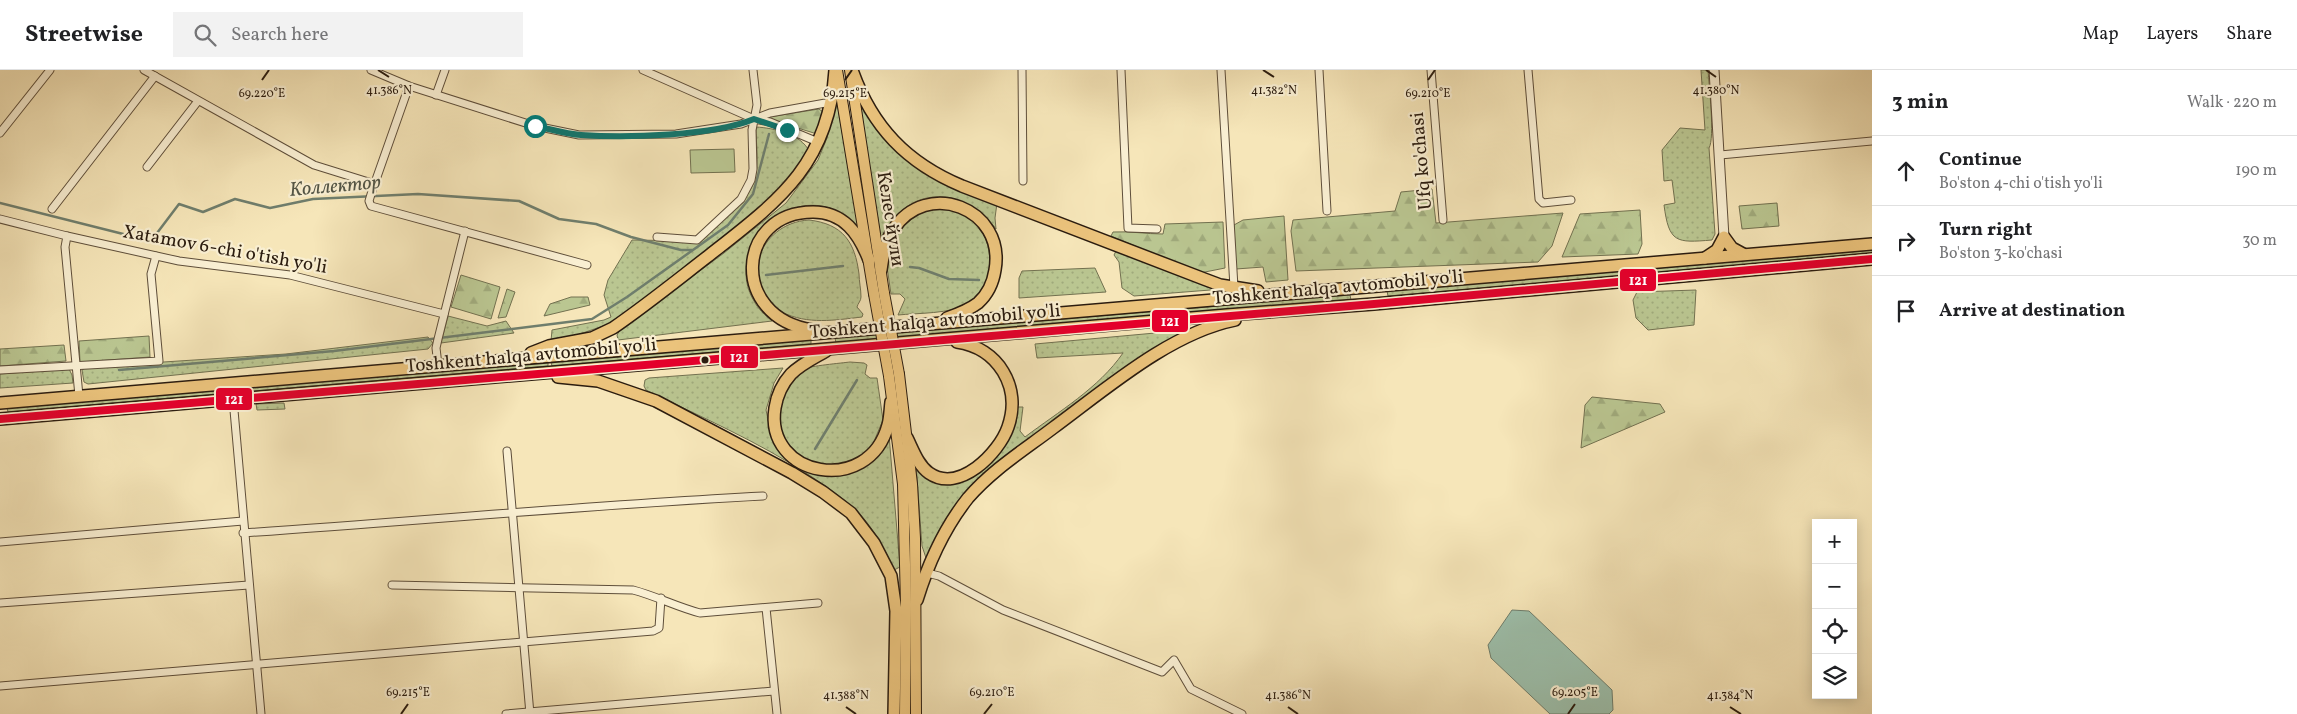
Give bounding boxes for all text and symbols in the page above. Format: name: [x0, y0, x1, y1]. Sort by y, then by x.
search box: [173, 12, 523, 57]
text: Streetwise: [25, 18, 143, 52]
icon: search: [191, 21, 219, 49]
text: Search here: [231, 22, 328, 48]
text: Map: [2082, 22, 2118, 47]
text: Layers: [2146, 22, 2198, 47]
text: Share: [2226, 22, 2272, 47]
text: 41.386°N: [366, 83, 412, 99]
text: 41.382°N: [1251, 83, 1297, 99]
text: 41.380°N: [1693, 83, 1739, 99]
text: 69.220°E: [239, 86, 285, 102]
text: 69.215°E: [823, 86, 867, 102]
text: 69.210°E: [1406, 86, 1450, 102]
text: 3 min: [1892, 88, 1948, 117]
text: Walk · 220 m: [2187, 92, 2277, 114]
street label: Ufq ko'chasi: [1405, 111, 1439, 211]
route start: [524, 115, 547, 138]
route end: [776, 119, 799, 142]
text: Continue: [1939, 147, 2022, 173]
icon: ahead: [1892, 157, 1920, 185]
text: 190 m: [2235, 160, 2277, 182]
water label: Коллектор: [288, 169, 383, 205]
street label: Келес йули: [870, 170, 910, 268]
text: Bo'ston 4-chi o'tish yo'li: [1939, 173, 2103, 195]
text: Turn right: [1939, 217, 2032, 243]
street label: Xatamov 6-chi o'tish yo'li: [121, 219, 330, 281]
icon: right: [1892, 227, 1920, 255]
text: 30 m: [2242, 230, 2277, 252]
text: Bo'ston 3-ko'chasi: [1939, 243, 2063, 265]
street label: Toshkent halqa avtomobil yo'li: [1211, 264, 1465, 312]
line badge: 121: [1619, 268, 1657, 292]
text: 121: [1629, 272, 1647, 291]
icon: arrive: [1892, 297, 1920, 325]
street label: Toshkent halqa avtomobil yo'li: [808, 298, 1062, 346]
text: Arrive at destination: [1939, 298, 2125, 324]
line badge: 121: [1151, 309, 1189, 333]
text: 121: [1161, 313, 1179, 332]
street label: Toshkent halqa avtomobil yo'li: [404, 332, 658, 380]
line badge: 121: [720, 345, 759, 369]
text: 121: [730, 349, 748, 368]
unlabelled marker: [700, 355, 710, 365]
line badge: 121: [215, 387, 253, 411]
text: 121: [225, 391, 243, 410]
map controls: [1812, 519, 1857, 699]
button: +: [1812, 519, 1857, 564]
button: −: [1812, 564, 1857, 609]
button: locate: [1812, 609, 1857, 654]
button: layers: [1812, 654, 1857, 699]
text: 69.215°E: [386, 685, 430, 701]
text: 69.210°E: [970, 685, 1014, 701]
text: 69.205°E: [1552, 685, 1598, 701]
text: 41.388°N: [823, 688, 869, 704]
text: 41.386°N: [1265, 688, 1311, 704]
text: 41.384°N: [1707, 688, 1753, 704]

